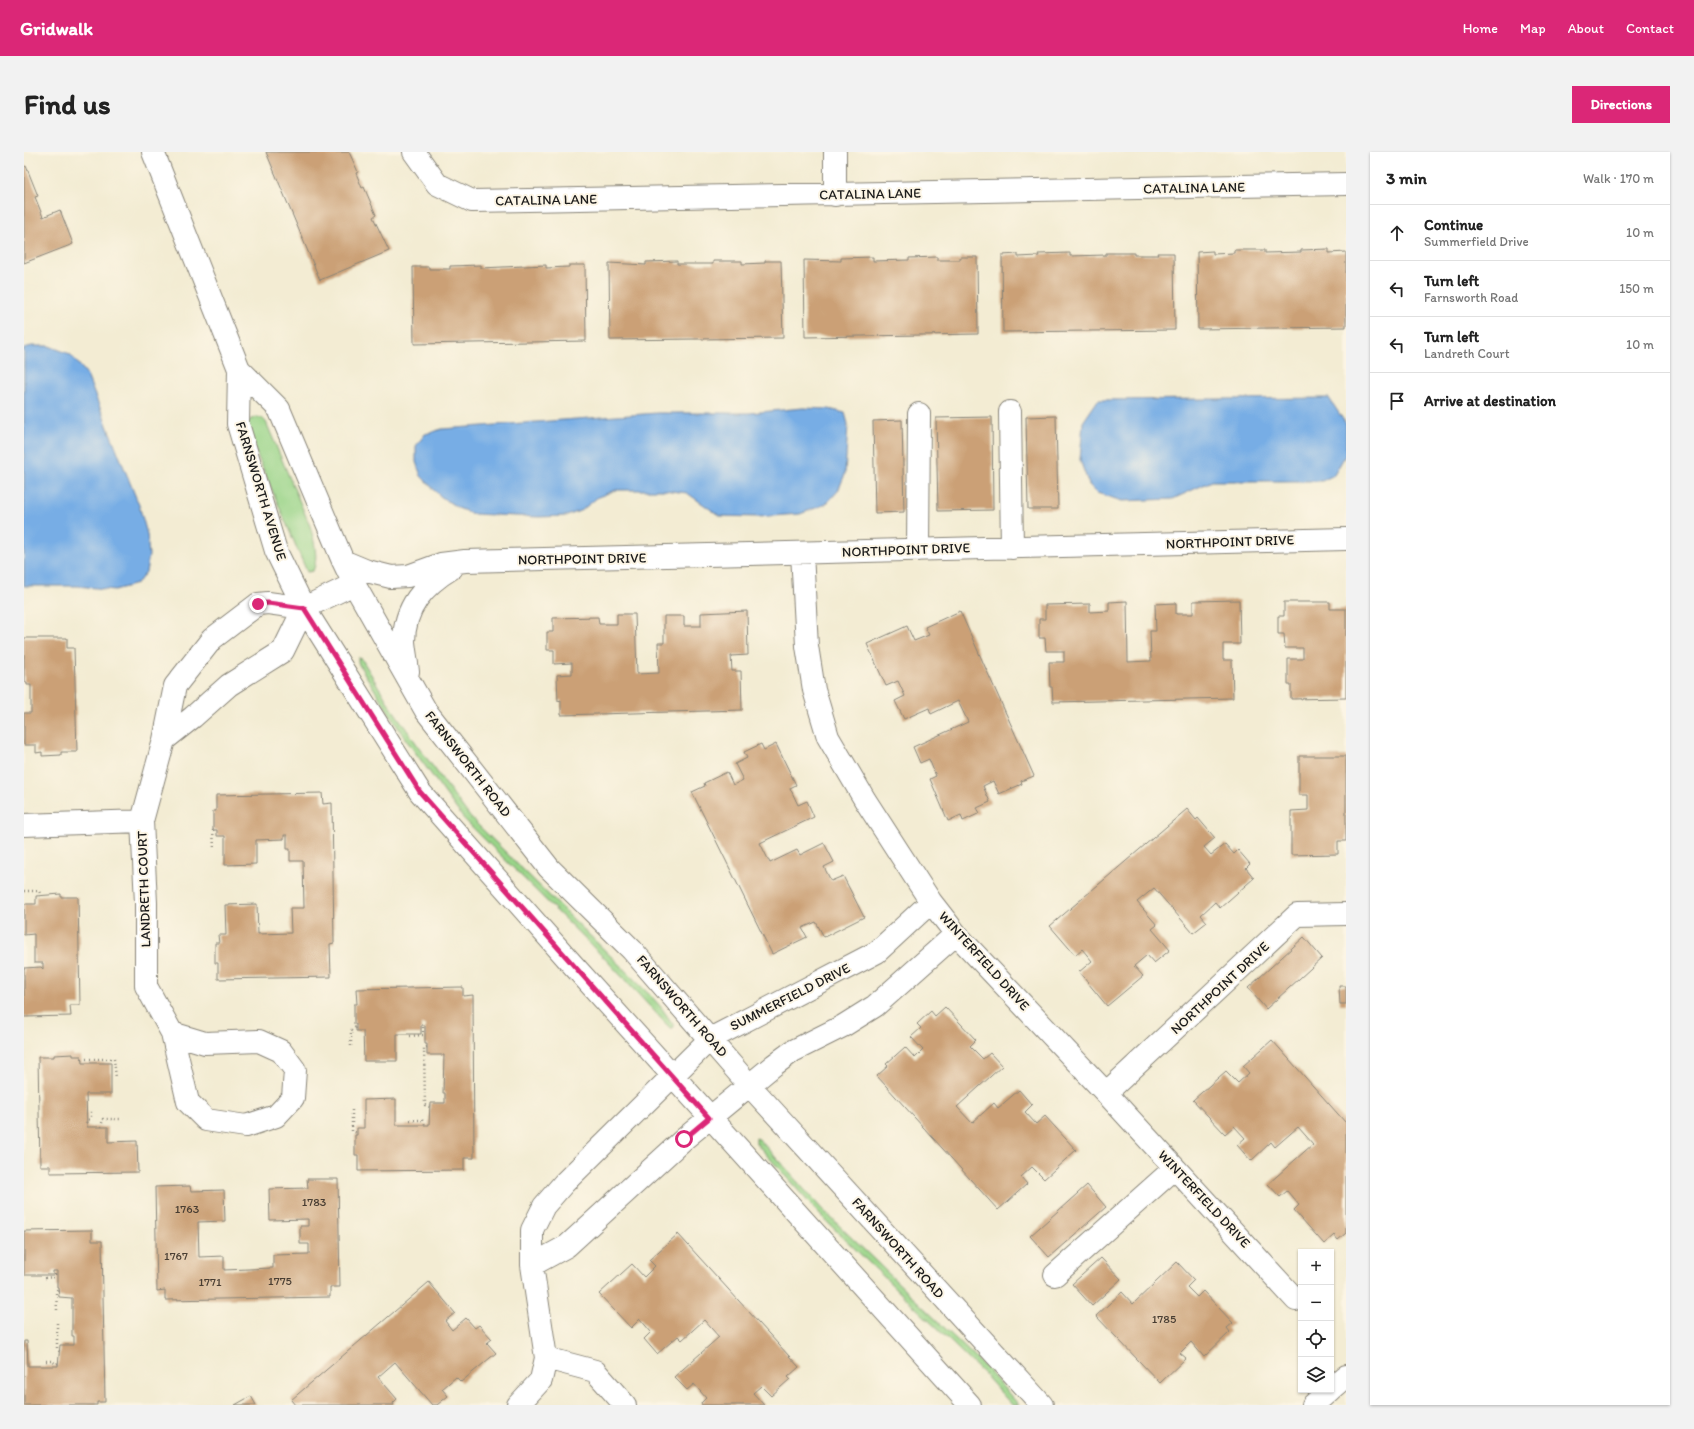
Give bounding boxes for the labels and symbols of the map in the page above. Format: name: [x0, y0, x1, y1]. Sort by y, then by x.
street label: CATALINA LANE: [1143, 179, 1245, 197]
street label: CATALINA LANE: [819, 185, 921, 203]
street label: CATALINA LANE: [495, 191, 597, 209]
street label: FARNSWORTH AVENUE: [232, 419, 290, 563]
street label: NORTHPOINT DRIVE: [1166, 531, 1295, 553]
street label: NORTHPOINT DRIVE: [842, 539, 971, 561]
street label: NORTHPOINT DRIVE: [518, 549, 646, 569]
route end: [249, 595, 267, 613]
street label: FARNSWORTH ROAD: [421, 708, 515, 820]
street label: LANDRETH COURT: [133, 830, 155, 948]
street label: WINTERFIELD DRIVE: [935, 908, 1033, 1014]
street label: NORTHPOINT DRIVE: [1167, 938, 1273, 1038]
street label: FARNSWORTH ROAD: [633, 951, 731, 1061]
street label: SUMMERFIELD DRIVE: [727, 959, 853, 1035]
route start: [675, 1130, 693, 1148]
street label: WINTERFIELD DRIVE: [1154, 1147, 1254, 1252]
street label: FARNSWORTH ROAD: [848, 1194, 948, 1302]
house number: 1783: [302, 1195, 327, 1209]
house number: 1763: [175, 1202, 200, 1216]
house number: 1767: [164, 1249, 188, 1263]
house number: 1775: [268, 1274, 292, 1288]
house number: 1771: [198, 1275, 222, 1289]
house number: 1785: [1152, 1312, 1176, 1326]

